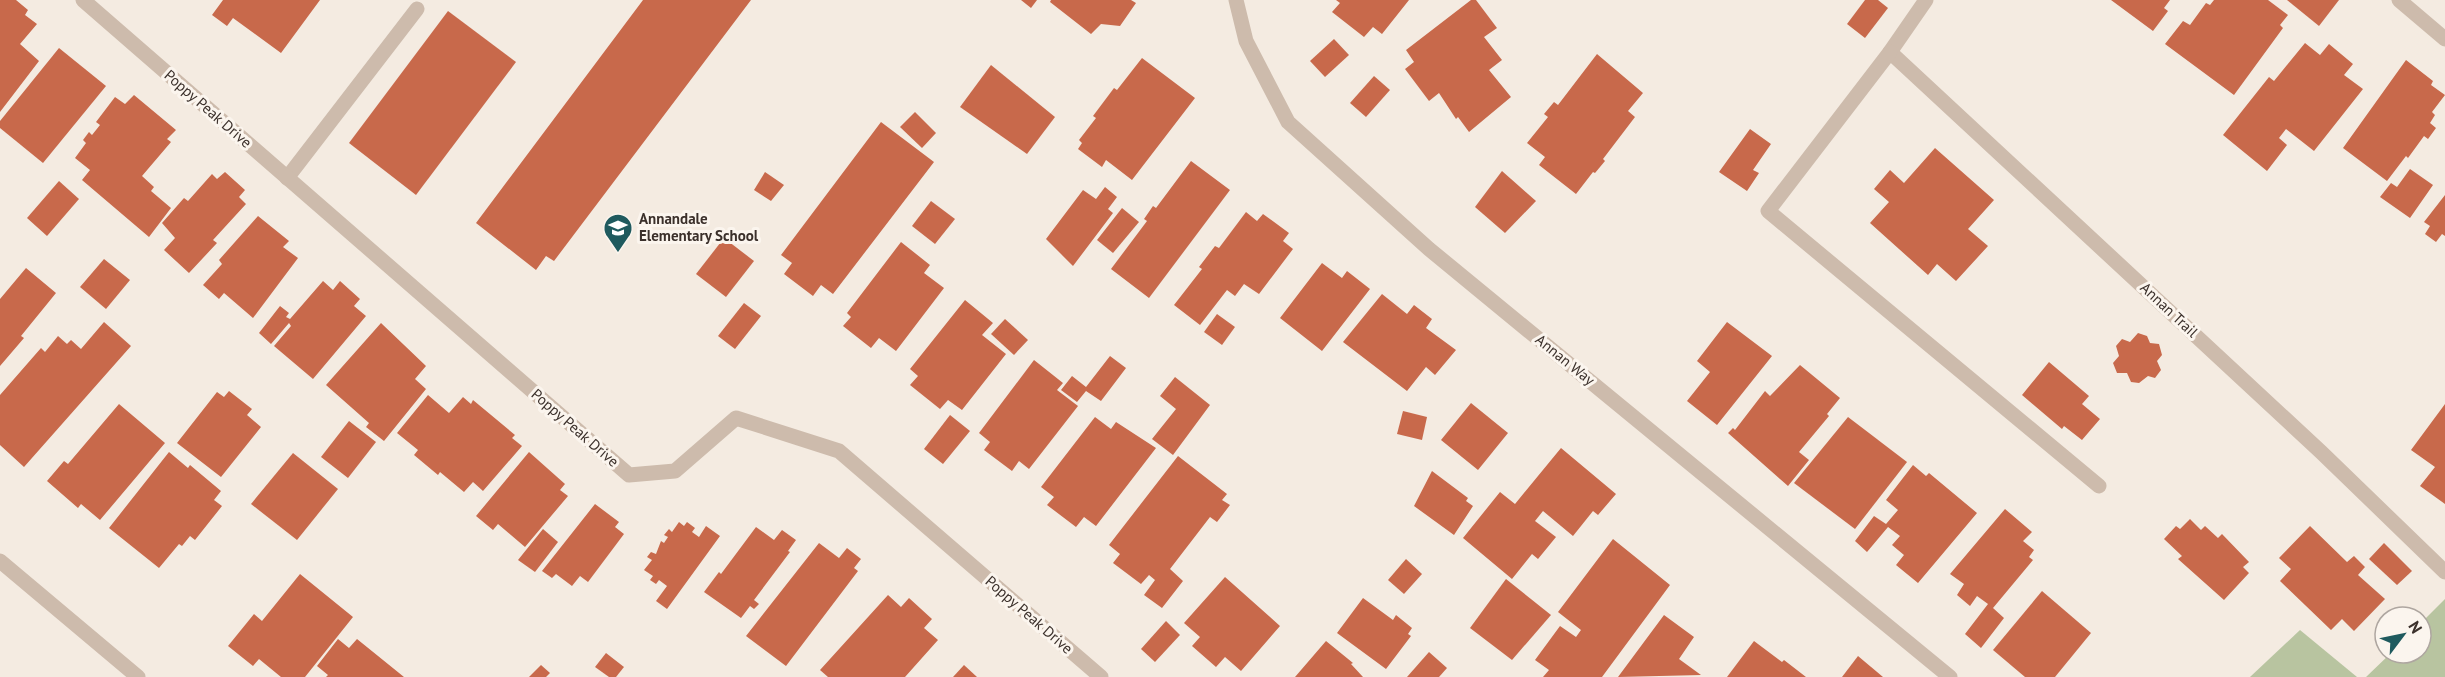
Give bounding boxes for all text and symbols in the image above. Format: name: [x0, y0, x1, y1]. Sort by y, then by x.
street label: Poppy Peak Drive: [161, 65, 256, 152]
place label: Annandale Elementary School: [639, 209, 759, 245]
school or university icon: Annandale Elementary School: [602, 212, 634, 254]
street label: Annan Trail: [2137, 278, 2203, 342]
street label: Annan Way: [1532, 330, 1599, 389]
street label: Poppy Peak Drive: [528, 384, 623, 471]
street label: Poppy Peak Drive: [982, 571, 1077, 658]
north arrow: [2373, 605, 2433, 665]
text: N: [2404, 617, 2427, 637]

